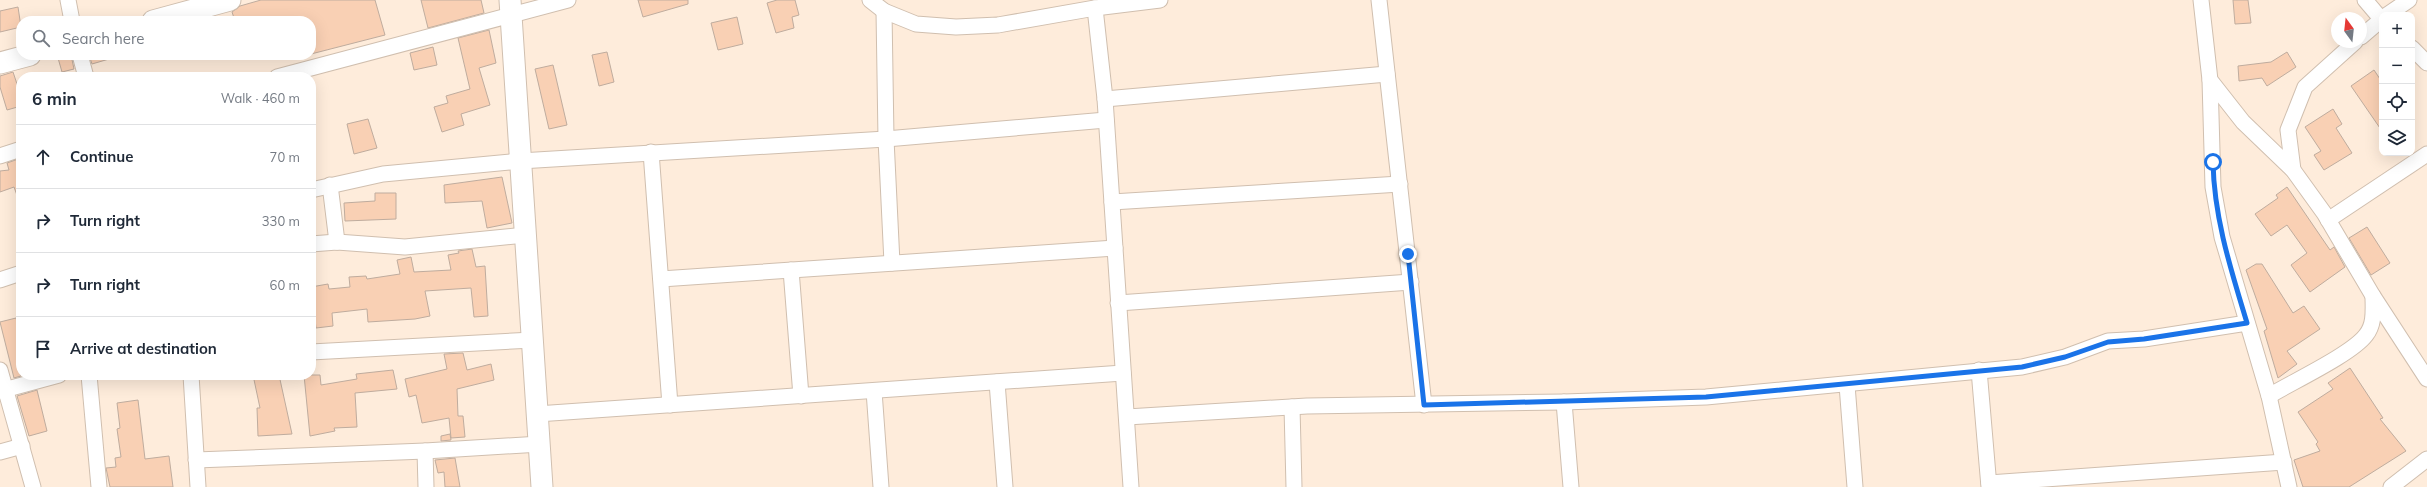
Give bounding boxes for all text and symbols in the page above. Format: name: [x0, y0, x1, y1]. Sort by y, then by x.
north arrow: [2331, 12, 2367, 48]
map controls: [2379, 12, 2415, 156]
button: +: [2379, 12, 2415, 48]
search box: [16, 16, 316, 60]
icon: search: [30, 27, 52, 49]
text: Search here: [62, 29, 144, 48]
button: −: [2379, 48, 2415, 84]
button: locate: [2379, 84, 2415, 120]
text: 6 min: [32, 88, 77, 109]
text: Walk · 460 m: [221, 90, 300, 106]
button: layers: [2379, 120, 2415, 156]
icon: ahead: [32, 146, 54, 168]
text: Continue: [70, 147, 133, 166]
text: 70 m: [270, 149, 300, 165]
route start: [2204, 153, 2222, 171]
icon: right: [32, 210, 54, 232]
text: Turn right: [70, 211, 140, 230]
text: 330 m: [262, 213, 300, 229]
route end: [1399, 245, 1417, 263]
icon: right: [32, 274, 54, 296]
text: Turn right: [70, 275, 140, 294]
text: 60 m: [270, 277, 300, 293]
icon: arrive: [32, 338, 54, 360]
text: Arrive at destination: [70, 339, 217, 358]

